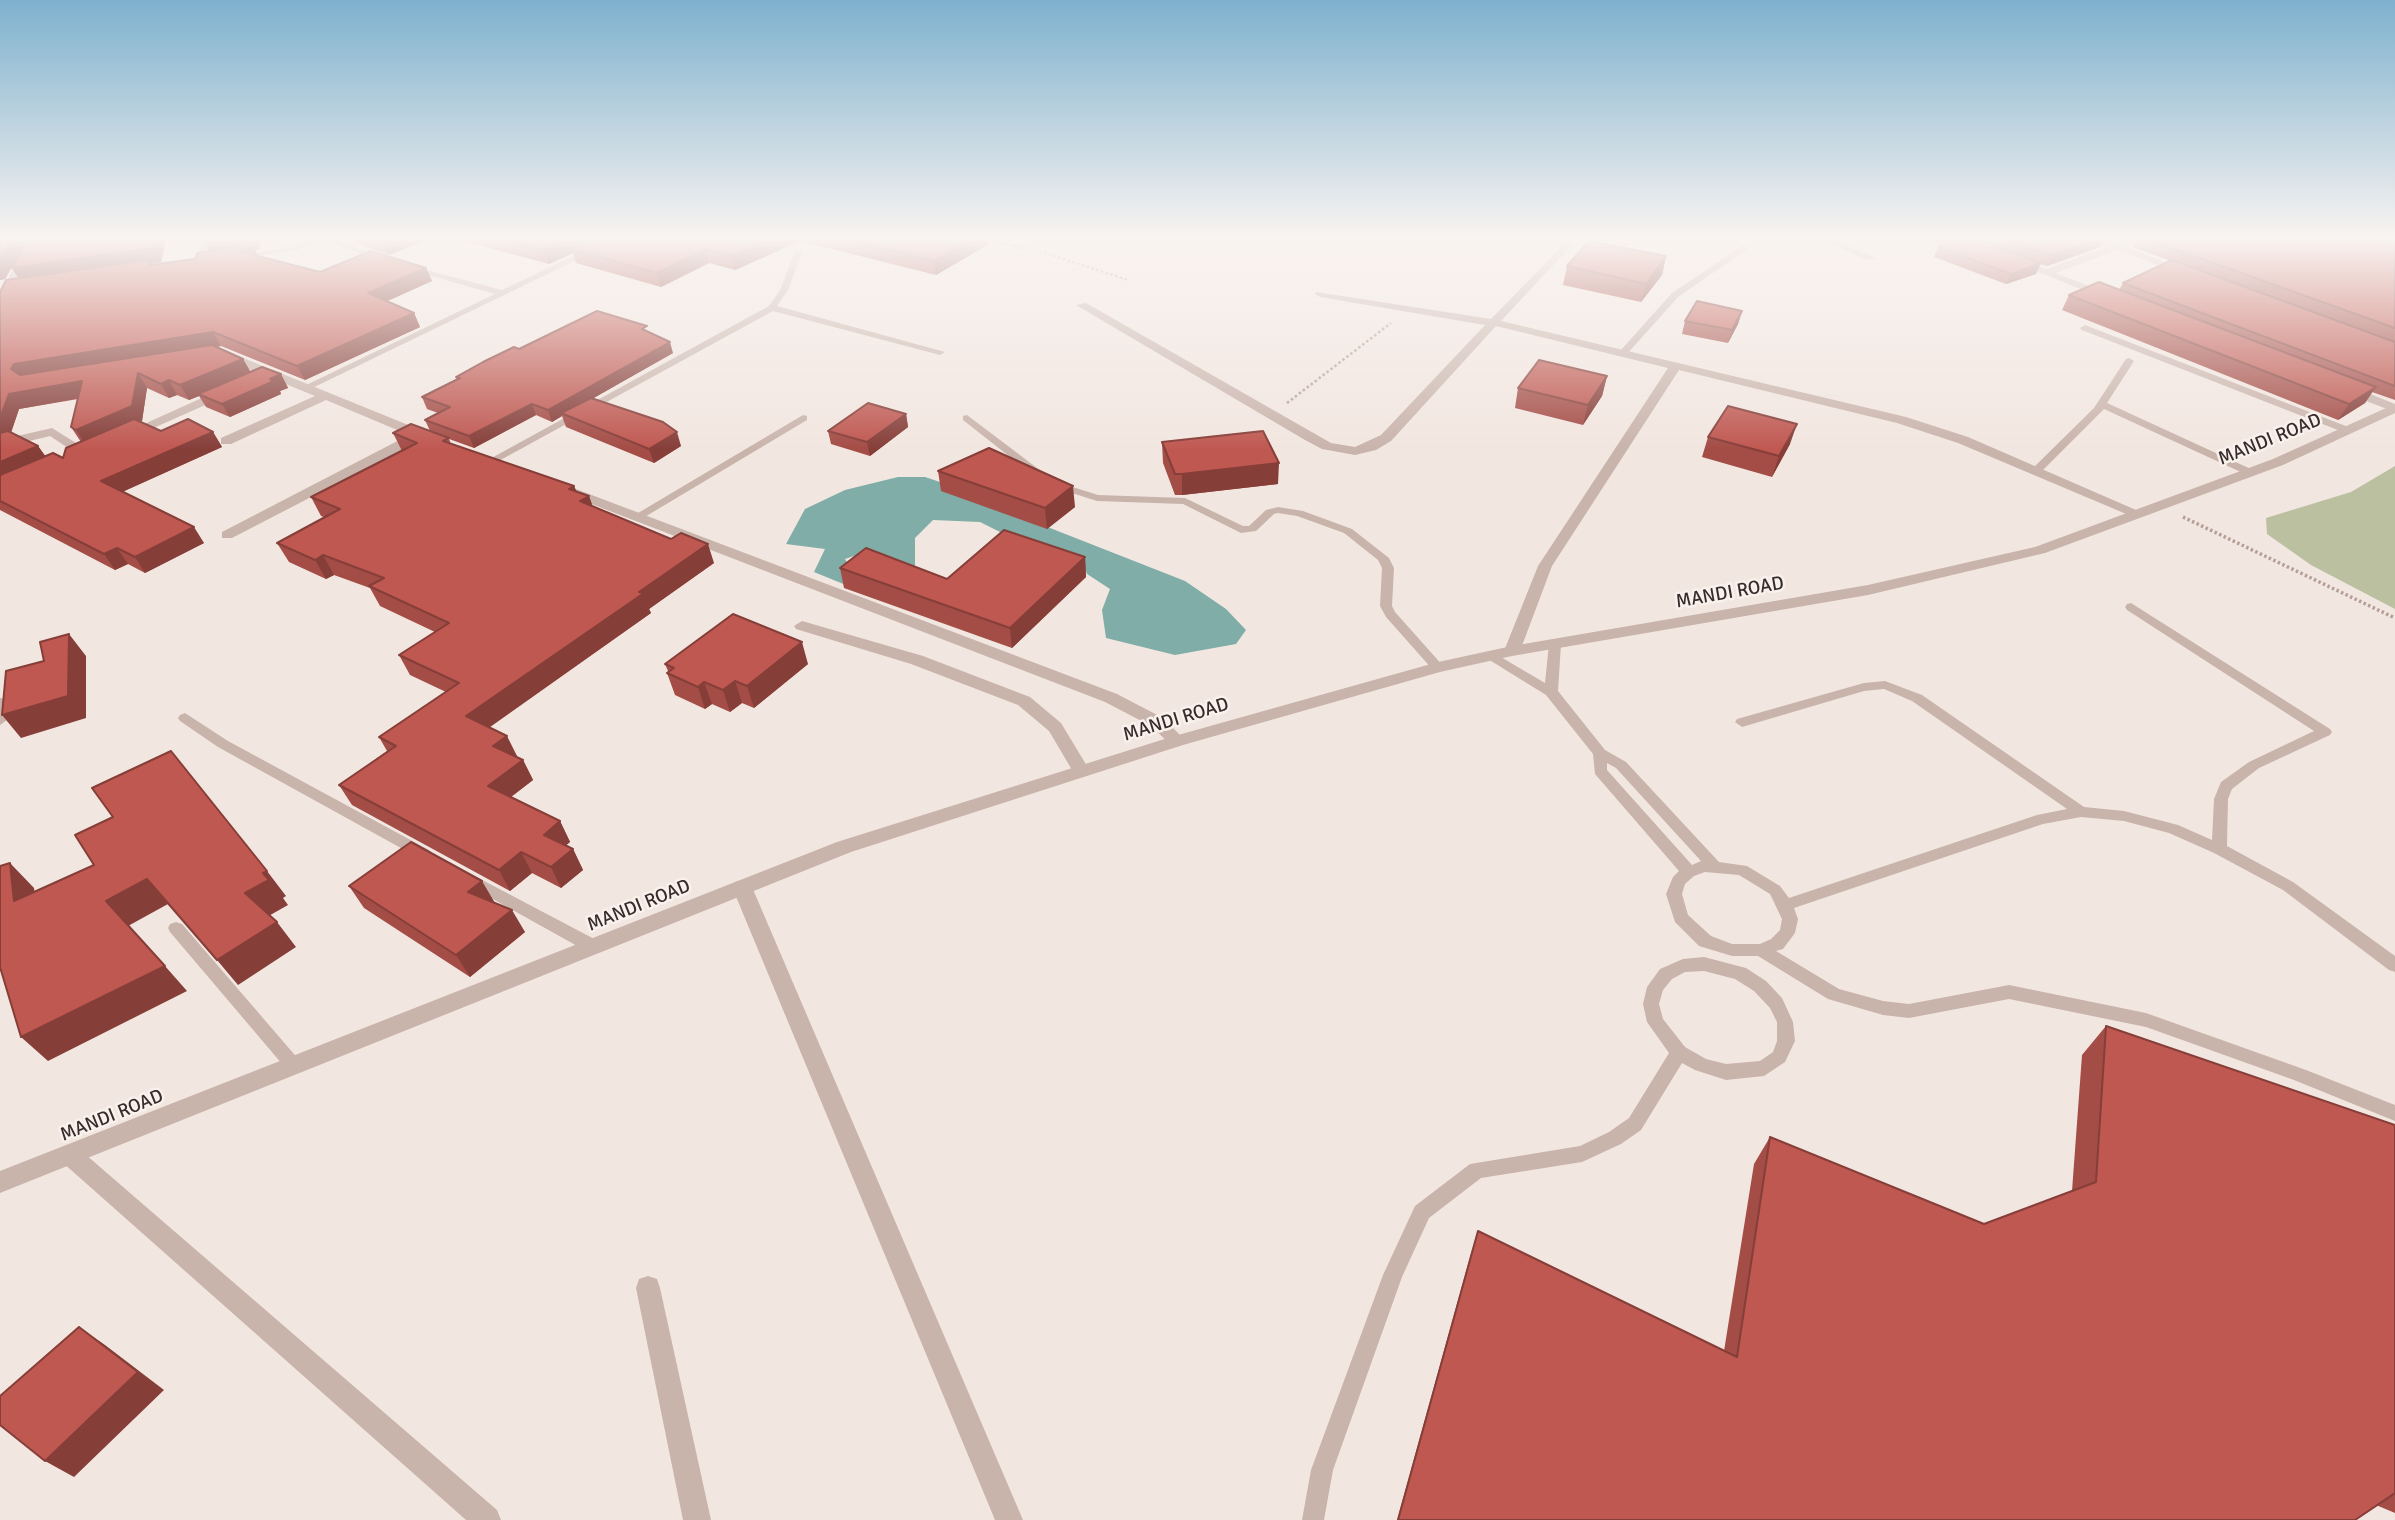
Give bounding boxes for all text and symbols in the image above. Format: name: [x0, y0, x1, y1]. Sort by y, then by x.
street label: MANDI ROAD: [2215, 409, 2325, 471]
street label: MANDI ROAD: [1674, 572, 1786, 614]
street label: MANDI ROAD: [1120, 693, 1232, 747]
street label: MANDI ROAD: [584, 875, 694, 937]
street label: MANDI ROAD: [57, 1085, 167, 1147]

